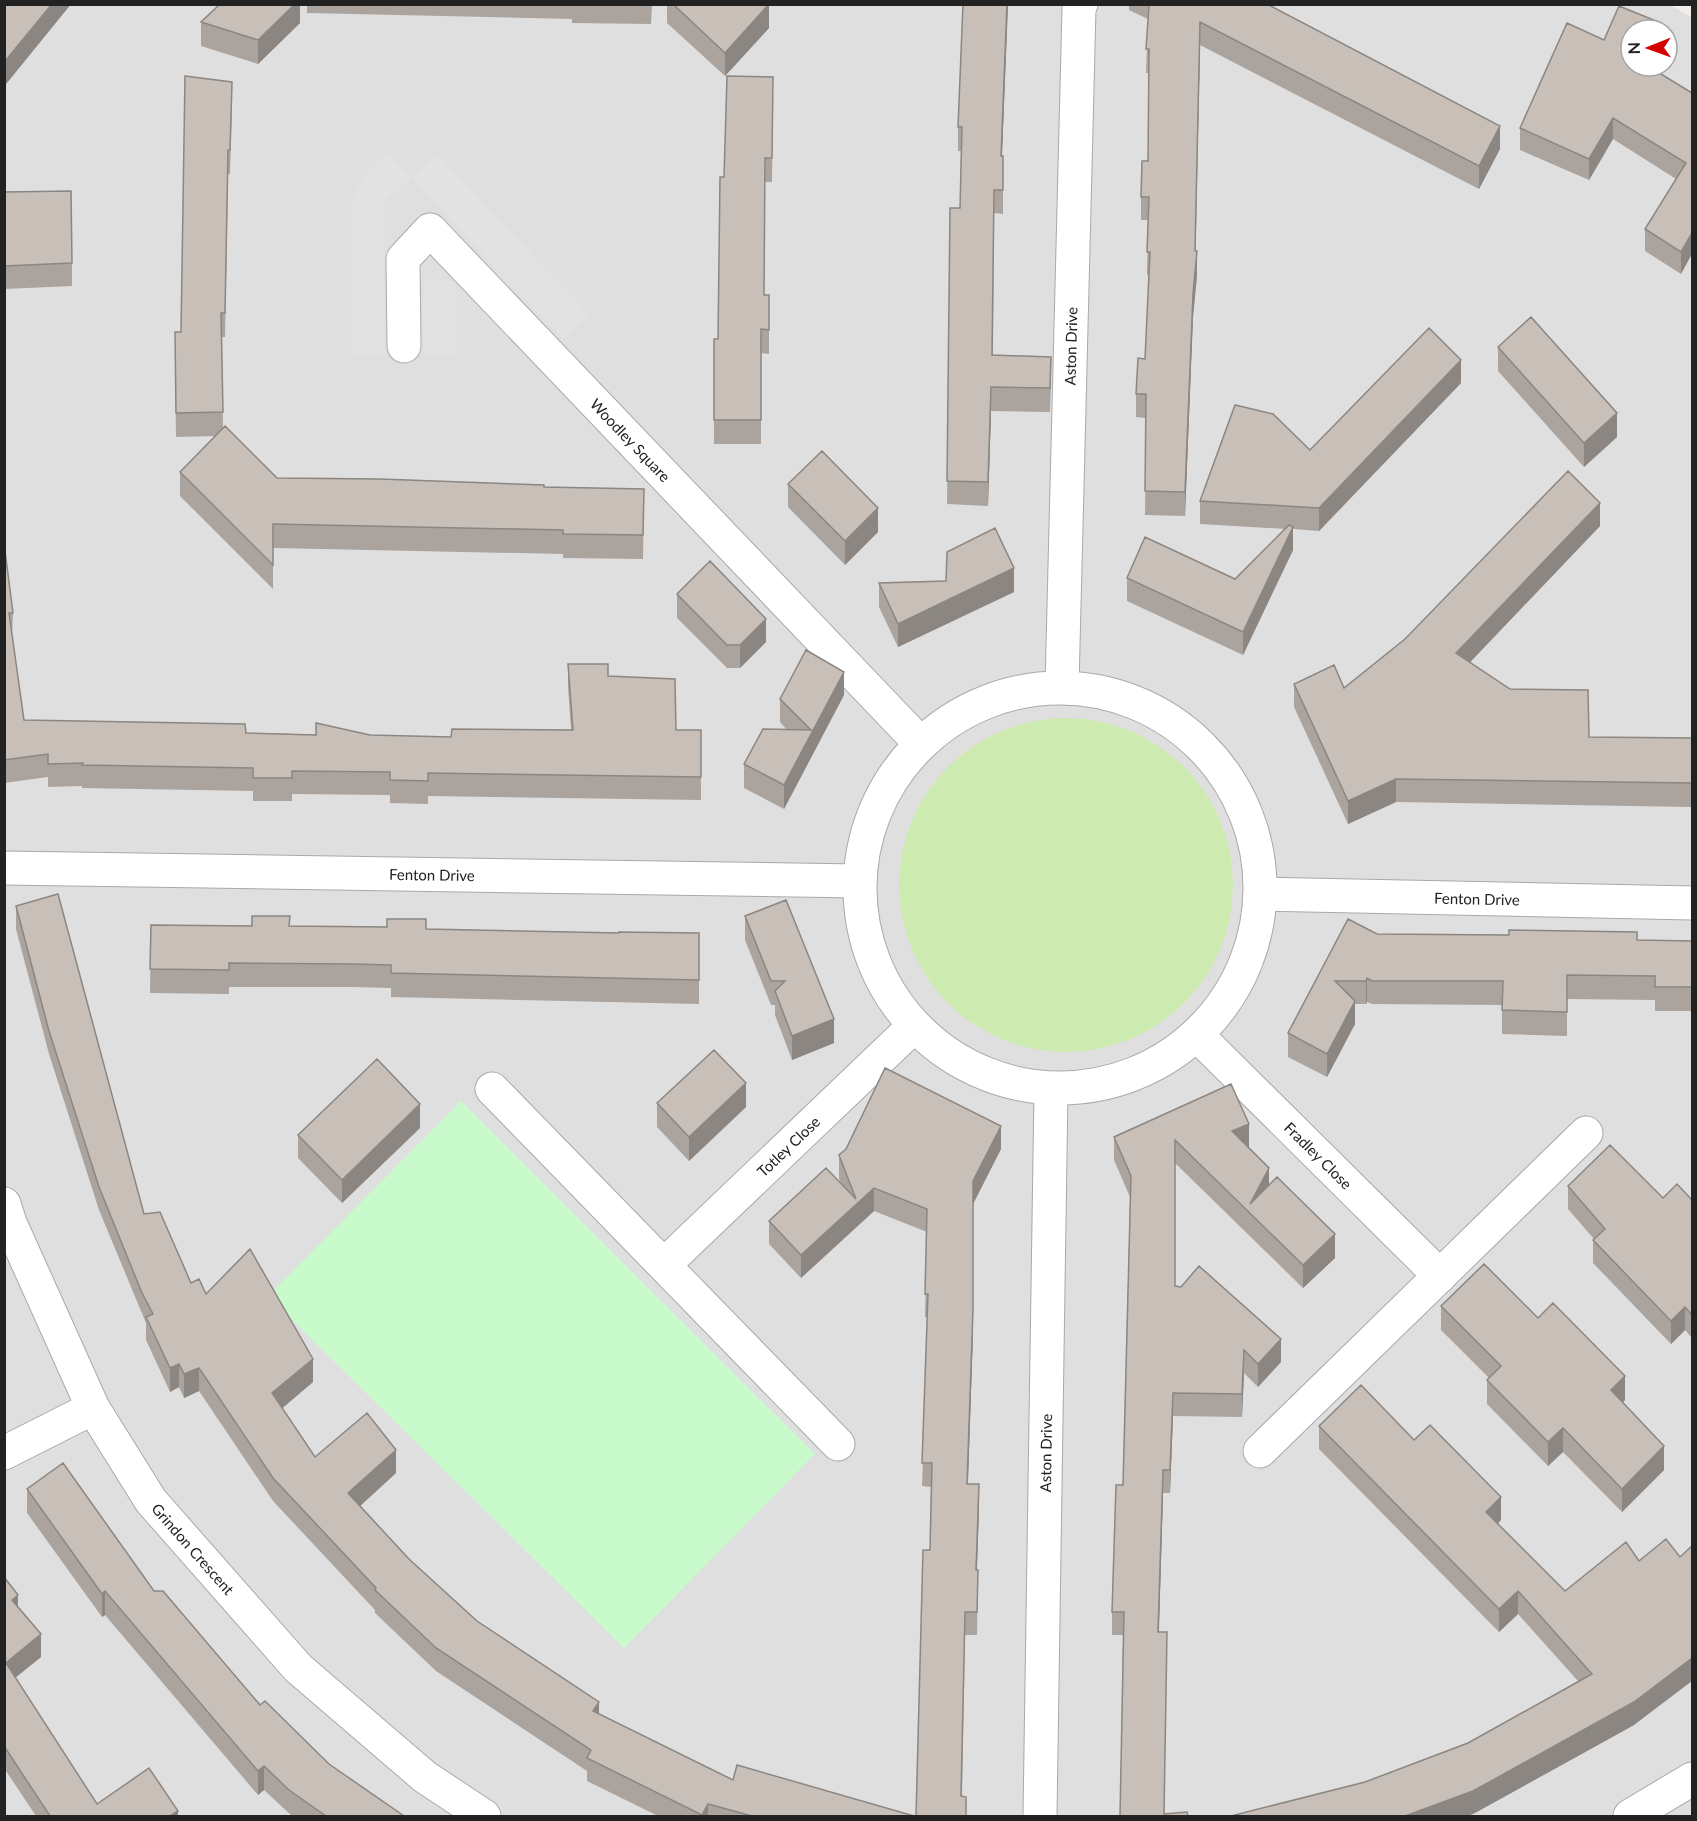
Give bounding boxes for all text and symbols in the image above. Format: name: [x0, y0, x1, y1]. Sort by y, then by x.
north arrow: [1619, 18, 1679, 78]
text: N: [1624, 42, 1643, 55]
street label: Aston Drive: [1061, 307, 1081, 386]
street label: Woodley Square: [587, 395, 674, 485]
street label: Fenton Drive: [389, 865, 475, 884]
street label: Fenton Drive: [1434, 889, 1520, 908]
street label: Totley Close: [753, 1112, 823, 1180]
street label: Fradley Close: [1281, 1118, 1356, 1193]
street label: Aston Drive: [1036, 1414, 1055, 1492]
street label: Grindon Crescent: [148, 1499, 238, 1599]

